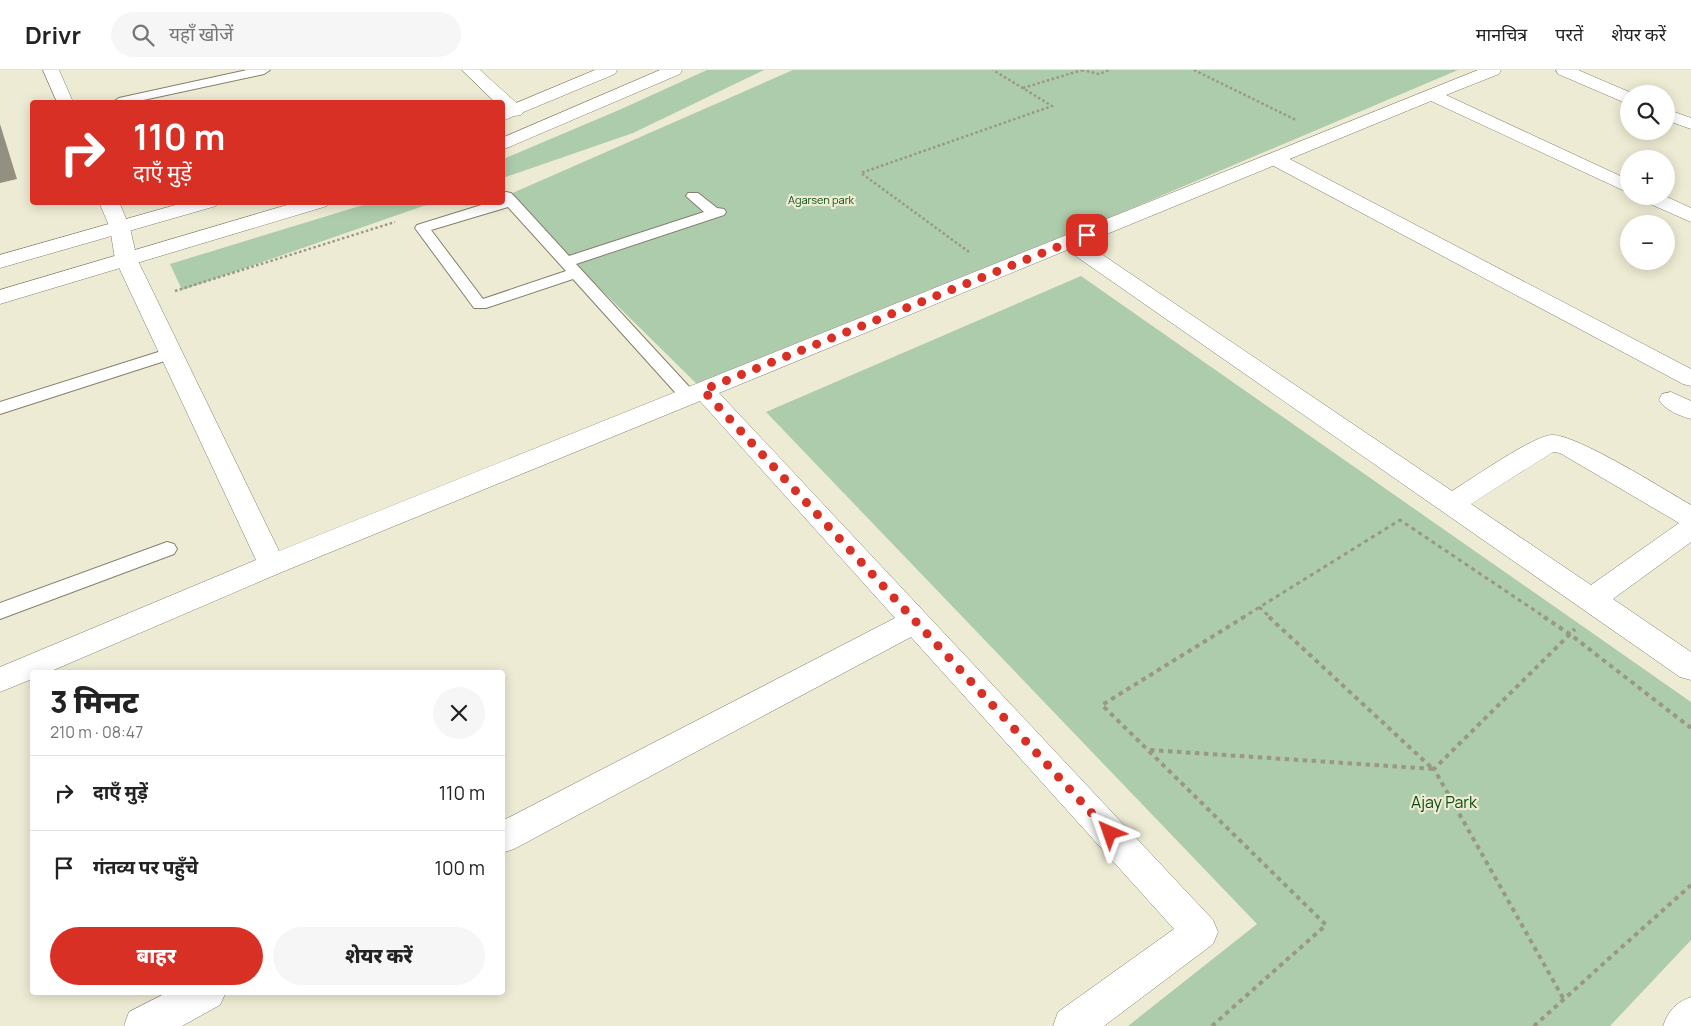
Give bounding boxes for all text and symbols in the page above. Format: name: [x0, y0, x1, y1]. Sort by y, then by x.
search box: [111, 12, 461, 57]
text: Drivr: [25, 18, 81, 51]
icon: search: [129, 21, 157, 49]
text: यहाँ खोजें: [169, 21, 233, 47]
text: मानचित्र: [1476, 22, 1527, 46]
text: परतें: [1555, 22, 1583, 46]
text: शेयर करें: [1611, 22, 1666, 46]
map controls: [1620, 85, 1675, 270]
button: search: [1620, 85, 1675, 140]
text: 110 m: [133, 113, 225, 161]
icon: right: [50, 120, 115, 185]
button: +: [1620, 150, 1675, 205]
text: दाएँ मुड़ें: [133, 158, 192, 188]
park label: Agarsen park: [788, 192, 855, 207]
pin: [1066, 214, 1108, 256]
button: −: [1620, 215, 1675, 270]
icon: arrive: [1073, 221, 1101, 249]
text: 3 मिनट: [50, 681, 138, 722]
button: close: [433, 687, 485, 739]
text: 210 m · 08:47: [50, 721, 143, 743]
icon: right: [50, 779, 78, 807]
text: दाएँ मुड़ें: [93, 779, 148, 805]
text: 110 m: [439, 780, 485, 806]
park label: Ajay Park: [1411, 791, 1478, 813]
position arrow: [1083, 806, 1135, 858]
icon: arrive: [50, 854, 78, 882]
text: गंतव्य पर पहुँचे: [93, 854, 198, 880]
text: 100 m: [434, 855, 485, 881]
button: बाहर: [50, 927, 263, 985]
button: शेयर करें: [273, 927, 485, 985]

